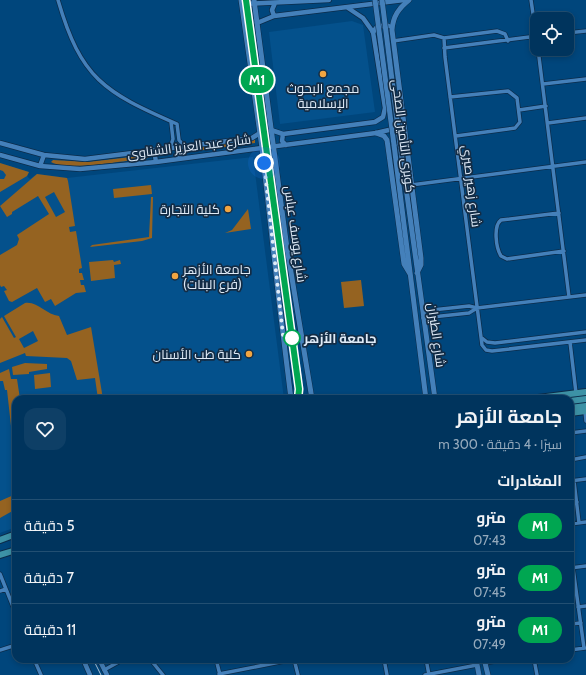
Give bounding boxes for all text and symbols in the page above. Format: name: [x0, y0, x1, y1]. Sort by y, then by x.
map controls: [530, 12, 574, 56]
button: locate: [530, 12, 574, 56]
line badge: M1: [239, 67, 275, 93]
marker: مجمع البحوث الإسلامية: [318, 69, 328, 79]
text: M1: [249, 71, 265, 89]
street label: كوبرى التأمين الصحى: [389, 78, 419, 194]
place label: مجمع البحوث الإسلامية: [287, 80, 359, 112]
street label: شارع عبد العزيز الشناوى: [126, 130, 252, 163]
street label: شارع زهير صبري: [456, 144, 485, 228]
your location: [254, 153, 274, 173]
street label: شارع يوسف عباس: [280, 185, 311, 284]
place label: كلية التجارة: [160, 201, 220, 217]
marker: كلية التجارة: [223, 204, 233, 214]
place label: جامعة الأزهر (فرع البنات): [182, 261, 251, 293]
marker: جامعة الأزهر (فرع البنات): [170, 271, 180, 281]
street label: شارع الطيران: [424, 302, 449, 368]
marker: جامعة الأزهر: [283, 329, 301, 347]
place label: جامعة الأزهر: [303, 330, 377, 347]
place label: كلية طب الأسنان: [152, 346, 241, 362]
marker: كلية طب الأسنان: [244, 349, 254, 359]
text: جامعة الأزهر: [456, 405, 562, 428]
button: heart: [24, 408, 66, 450]
text: سيرًا · 4 دقيقة · 300 m: [438, 436, 562, 452]
text: المغادرات: [497, 472, 562, 490]
text: مترو: [476, 509, 506, 527]
text: 5 دقيقة: [24, 517, 75, 535]
text: M1: [532, 517, 548, 535]
text: 07:43: [473, 532, 506, 548]
text: مترو: [476, 561, 506, 579]
text: 7 دقيقة: [24, 569, 74, 587]
text: M1: [532, 569, 548, 587]
text: 07:45: [473, 584, 506, 600]
text: مترو: [476, 613, 506, 631]
text: 11 دقيقة: [24, 621, 76, 639]
text: M1: [532, 621, 548, 639]
text: 07:49: [473, 636, 506, 652]

